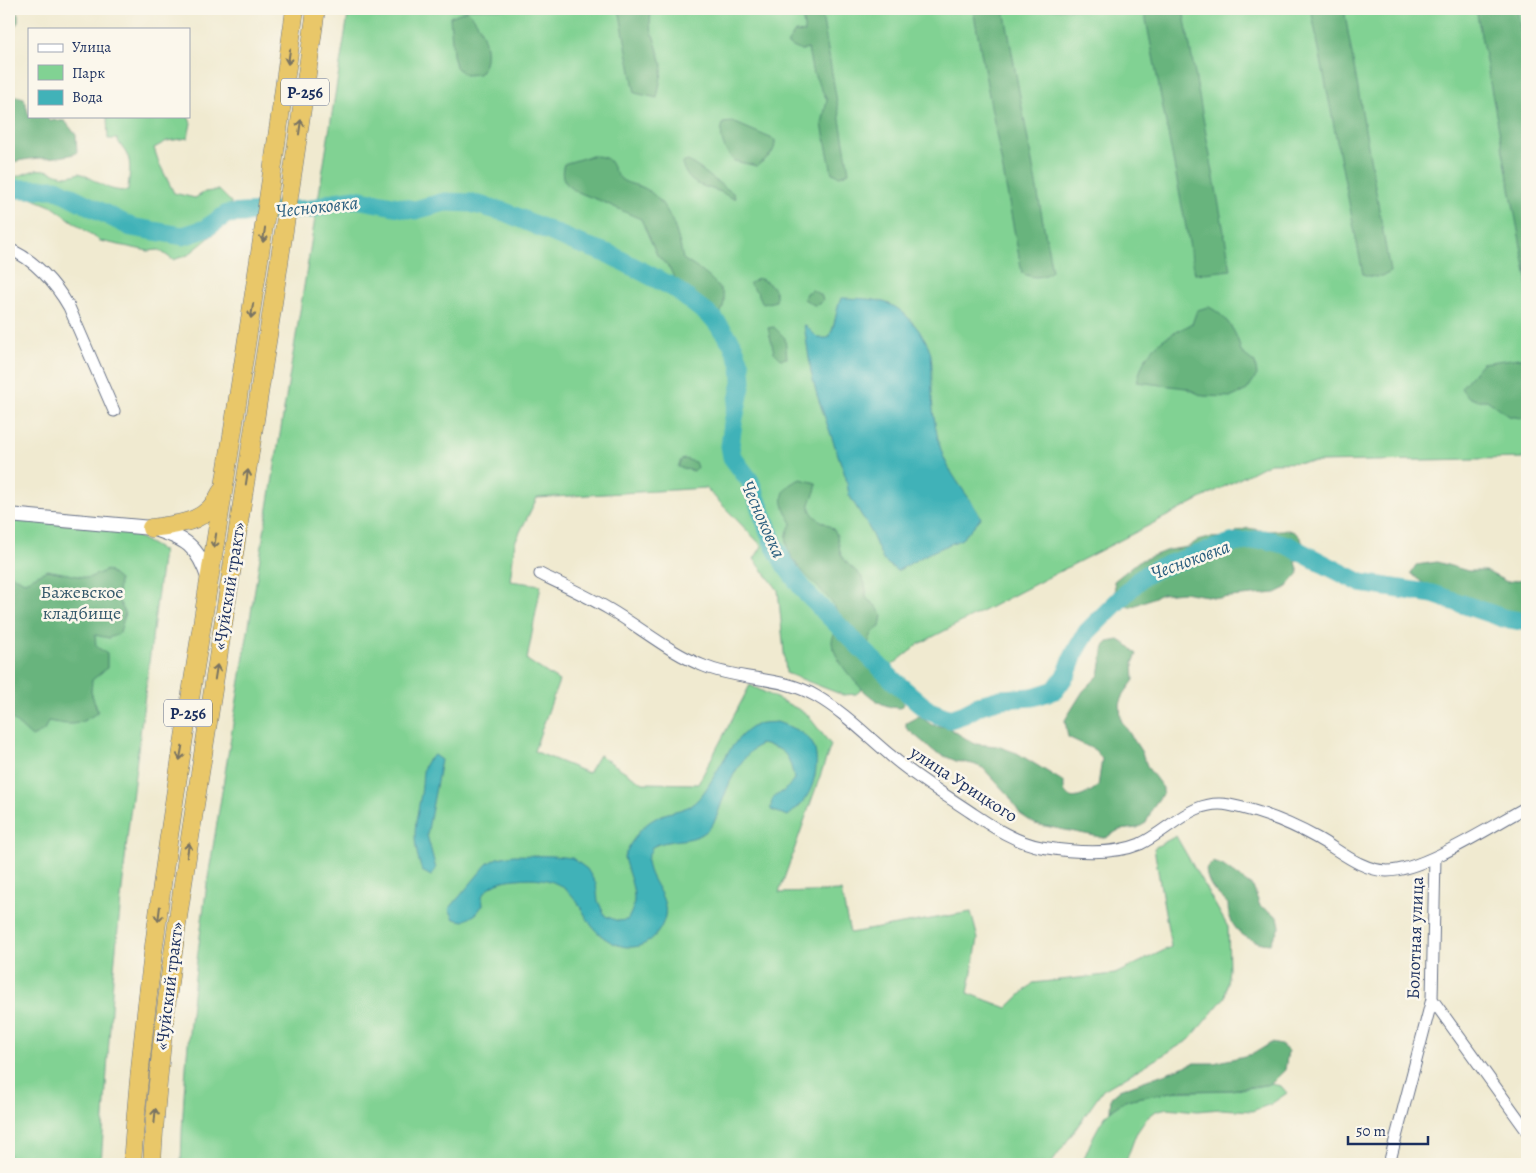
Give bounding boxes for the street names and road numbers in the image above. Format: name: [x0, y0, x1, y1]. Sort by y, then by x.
road number: Р-256: [281, 78, 329, 105]
street label: «Чуйский тракт»: [207, 520, 251, 652]
road number: Р-256: [164, 700, 212, 726]
street label: улица Урицкого: [905, 740, 1023, 828]
street label: Болотная улица: [1401, 875, 1429, 1000]
street label: «Чуйский тракт»: [149, 920, 189, 1052]

